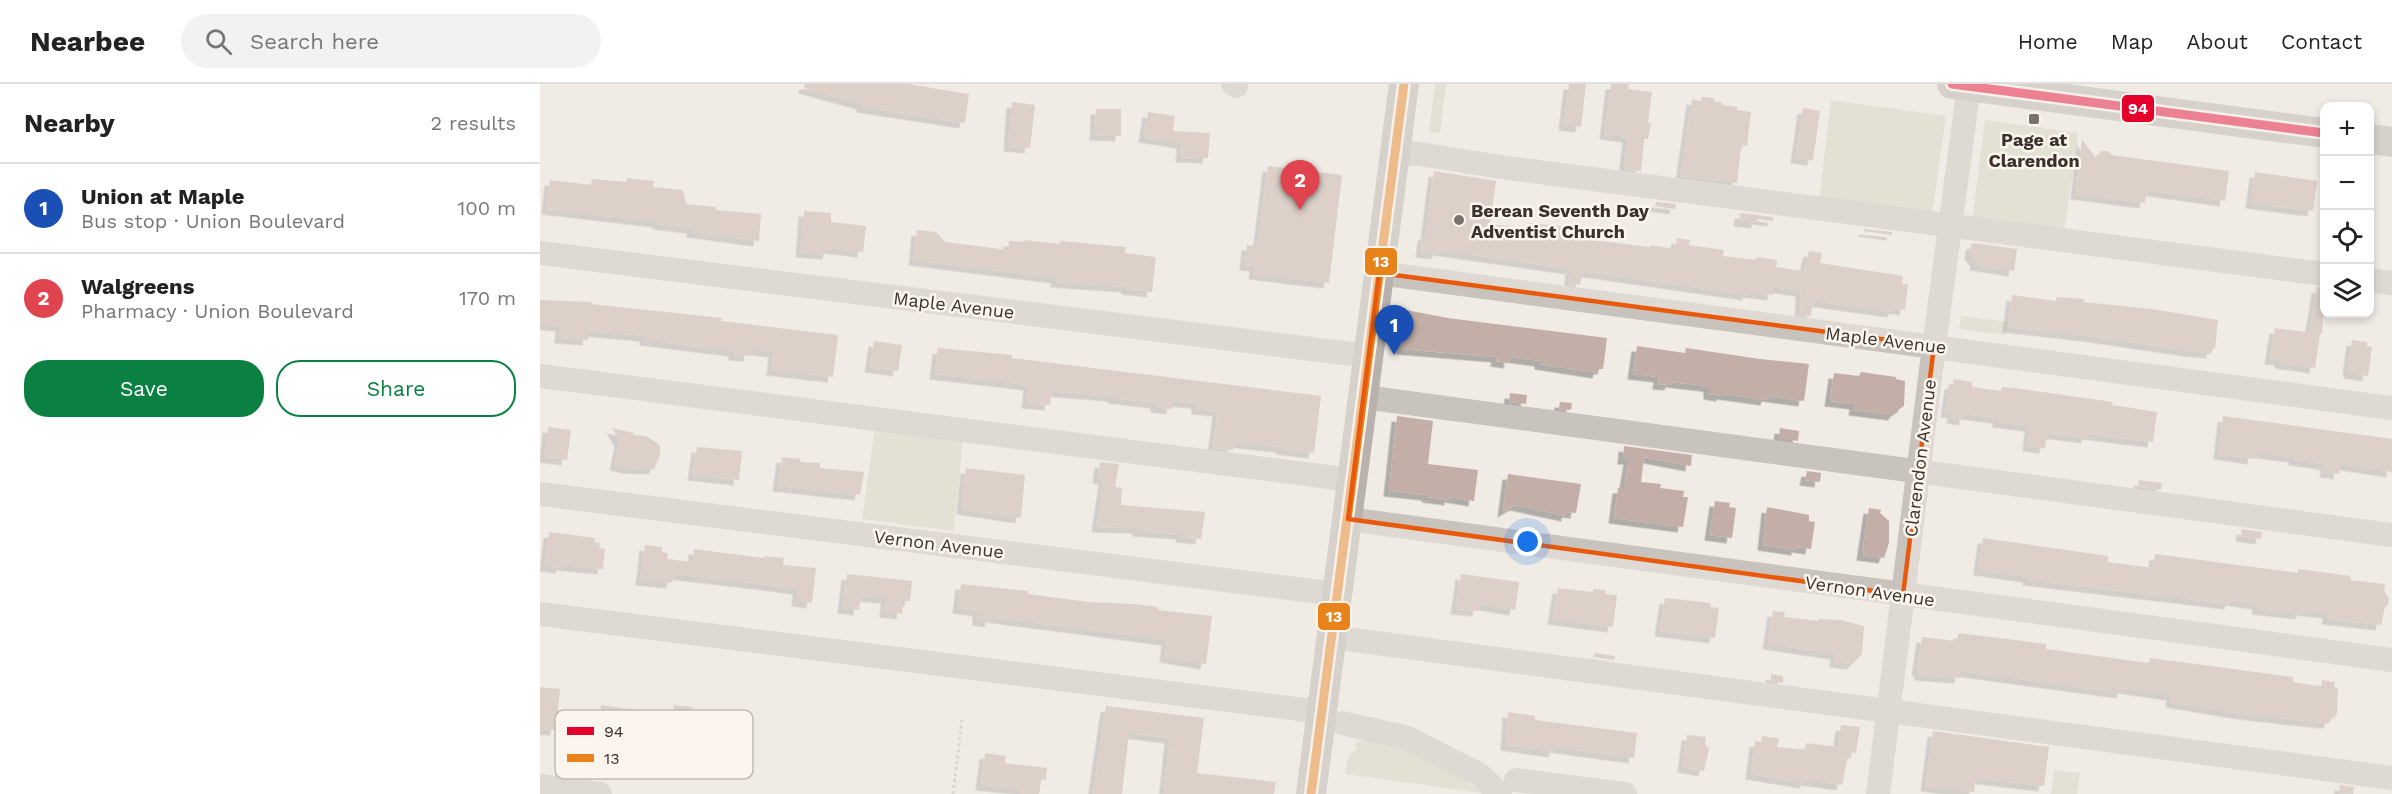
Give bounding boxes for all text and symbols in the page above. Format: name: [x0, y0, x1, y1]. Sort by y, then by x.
search box: [181, 14, 601, 68]
text: Nearbee: [30, 25, 145, 58]
icon: search: [202, 25, 235, 58]
text: Search here: [250, 29, 379, 54]
text: Home: [2018, 29, 2078, 54]
text: Map: [2111, 29, 2154, 54]
text: About: [2187, 29, 2248, 54]
text: Contact: [2281, 29, 2362, 54]
line badge: 94: [2121, 94, 2155, 123]
text: 94: [2128, 99, 2148, 118]
map controls: [2320, 102, 2374, 318]
button: +: [2320, 102, 2374, 156]
text: Nearby: [24, 108, 115, 138]
text: 2 results: [431, 111, 516, 135]
marker: Page at Clarendon: [2027, 112, 2041, 126]
place label: Page at Clarendon: [1988, 129, 2080, 171]
button: −: [2320, 156, 2374, 210]
pin: 2: [1280, 160, 1320, 210]
text: Union at Maple: [81, 184, 244, 209]
text: 1: [39, 196, 48, 220]
text: 100 m: [457, 196, 516, 220]
place label: Berean Seventh Day Adventist Church: [1471, 200, 1650, 242]
text: Bus stop · Union Boulevard: [81, 209, 345, 233]
button: locate: [2320, 210, 2374, 264]
marker: Berean Seventh Day Adventist Church: [1452, 213, 1466, 227]
line badge: 13: [1364, 247, 1398, 276]
text: 13: [1373, 252, 1389, 271]
button: layers: [2320, 264, 2374, 318]
text: Walgreens: [81, 274, 194, 299]
text: 2: [38, 286, 49, 310]
text: 170 m: [459, 286, 516, 310]
street label: Maple Avenue: [892, 287, 1016, 323]
text: Pharmacy · Union Boulevard: [81, 299, 354, 323]
pin: 1: [1374, 306, 1414, 355]
street label: Maple Avenue: [1824, 322, 1948, 358]
button: Save: [24, 360, 264, 417]
button: Share: [276, 360, 516, 417]
street label: Clarendon Avenue: [1900, 378, 1940, 538]
street label: Vernon Avenue: [873, 526, 1005, 562]
your location: [1513, 527, 1542, 556]
street label: Vernon Avenue: [1804, 572, 1936, 610]
line badge: 13: [1317, 602, 1351, 631]
text: 13: [1326, 607, 1342, 626]
legend: [555, 710, 753, 779]
text: 94: [604, 722, 624, 741]
text: 13: [604, 749, 620, 768]

